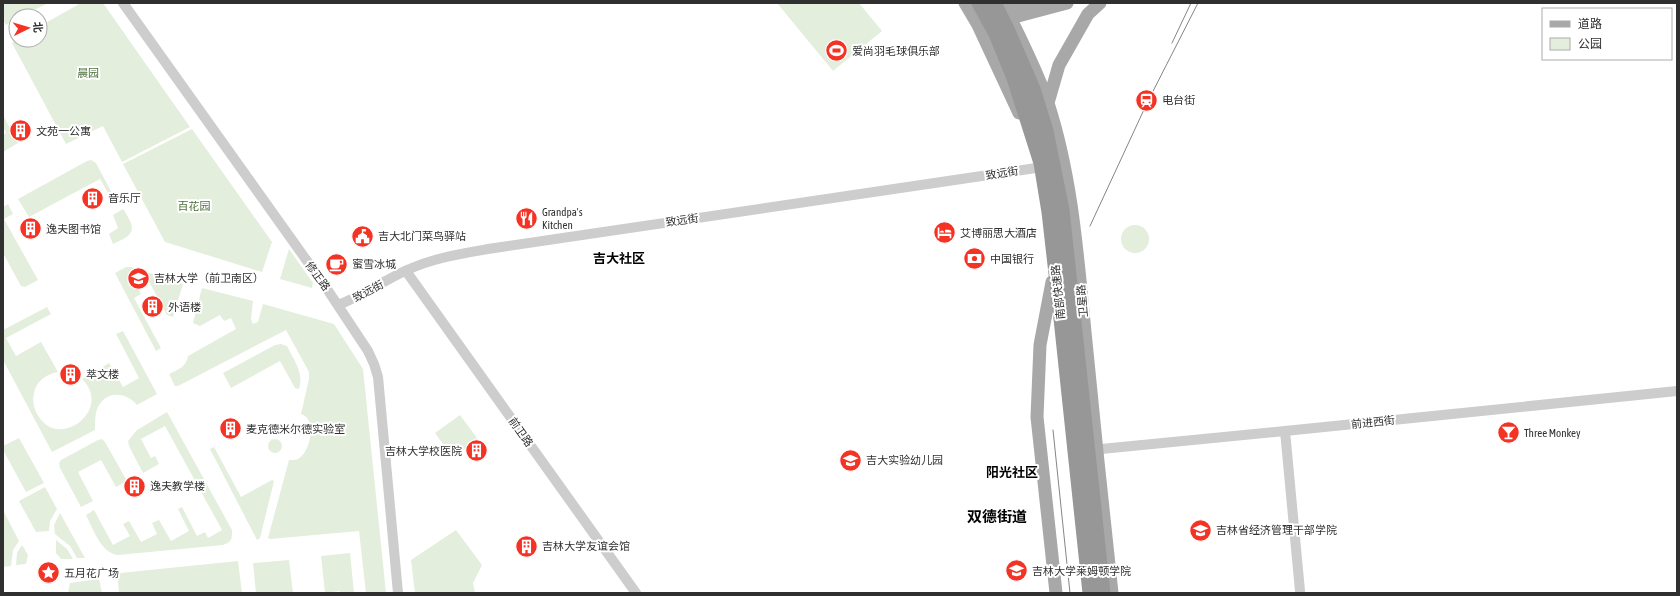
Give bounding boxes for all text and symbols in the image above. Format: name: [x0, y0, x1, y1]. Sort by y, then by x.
north arrow: [8, 8, 48, 48]
legend: [1542, 8, 1672, 60]
text: 道路: [1578, 17, 1602, 31]
text: 北: [32, 21, 44, 33]
text: 公园: [1578, 37, 1602, 51]
sports icon: 爱尚羽毛球俱乐部: [824, 38, 850, 64]
place label: 爱尚羽毛球俱乐部: [852, 45, 940, 57]
park label: 晨园: [77, 67, 99, 79]
station icon: 电台街: [1134, 87, 1160, 113]
place label: 电台街: [1162, 94, 1195, 106]
building icon: 文苑一公寓: [7, 118, 33, 144]
place label: 文苑一公寓: [36, 125, 91, 137]
street label: 致远街: [985, 164, 1019, 182]
building icon: 音乐厅: [80, 185, 106, 211]
place label: 音乐厅: [108, 192, 141, 204]
park label: 百花园: [178, 200, 211, 212]
restaurant icon: Grandpa's Kitchen: [513, 205, 539, 231]
place label: Grandpa's Kitchen: [542, 206, 583, 231]
street label: 致远街: [665, 212, 699, 228]
building icon: 逸夫图书馆: [17, 216, 43, 242]
hotel icon: 艾博丽思大酒店: [931, 220, 957, 246]
place label: 逸夫图书馆: [46, 223, 101, 235]
public building icon: 吉大北门菜鸟驿站: [350, 223, 376, 249]
place label: 艾博丽思大酒店: [960, 227, 1037, 239]
place label: 吉大北门菜鸟驿站: [378, 230, 466, 242]
bank icon: 中国银行: [961, 246, 987, 272]
cafe icon: 蜜雪冰城: [324, 251, 350, 277]
district label: 吉大社区: [593, 251, 645, 266]
place label: 中国银行: [990, 253, 1034, 265]
place label: 蜜雪冰城: [352, 258, 396, 270]
street label: 修正路: [303, 259, 333, 293]
street label: 南部快速路: [1049, 264, 1067, 320]
school or university icon: 吉林大学（前卫南区）: [126, 265, 152, 291]
place label: 吉林大学（前卫南区）: [154, 272, 264, 284]
street label: 致远街: [351, 278, 385, 304]
street label: 卫星路: [1075, 284, 1089, 318]
building icon: 外语楼: [139, 294, 165, 320]
place label: 外语楼: [168, 301, 201, 313]
building icon: 萃文楼: [57, 361, 83, 387]
place label: 萃文楼: [86, 368, 119, 380]
street label: 前进西街: [1350, 414, 1396, 430]
street label: 前卫路: [507, 415, 535, 449]
building icon: 麦克德米尔德实验室: [217, 416, 243, 442]
bar icon: Three Monkey: [1495, 420, 1521, 446]
place label: 麦克德米尔德实验室: [246, 423, 345, 435]
place label: Three Monkey: [1524, 427, 1581, 439]
building icon: 吉林大学校医院: [464, 438, 490, 464]
place label: 吉林大学校医院: [385, 445, 462, 457]
school or university icon: 吉大实验幼儿园: [838, 447, 864, 473]
place label: 吉大实验幼儿园: [866, 454, 943, 466]
district label: 阳光社区: [986, 465, 1038, 480]
building icon: 逸夫教学楼: [122, 473, 148, 499]
place label: 逸夫教学楼: [150, 480, 205, 492]
district label: 双德街道: [967, 508, 1027, 525]
school or university icon: 吉林省经济管理干部学院: [1187, 517, 1213, 543]
place label: 吉林省经济管理干部学院: [1216, 524, 1337, 536]
building icon: 吉林大学友谊会馆: [513, 533, 539, 559]
place label: 吉林大学友谊会馆: [542, 540, 630, 552]
school or university icon: 吉林大学莱姆顿学院: [1004, 558, 1030, 584]
place icon: 五月花广场: [35, 560, 61, 586]
place label: 吉林大学莱姆顿学院: [1032, 565, 1131, 577]
place label: 五月花广场: [64, 567, 119, 579]

